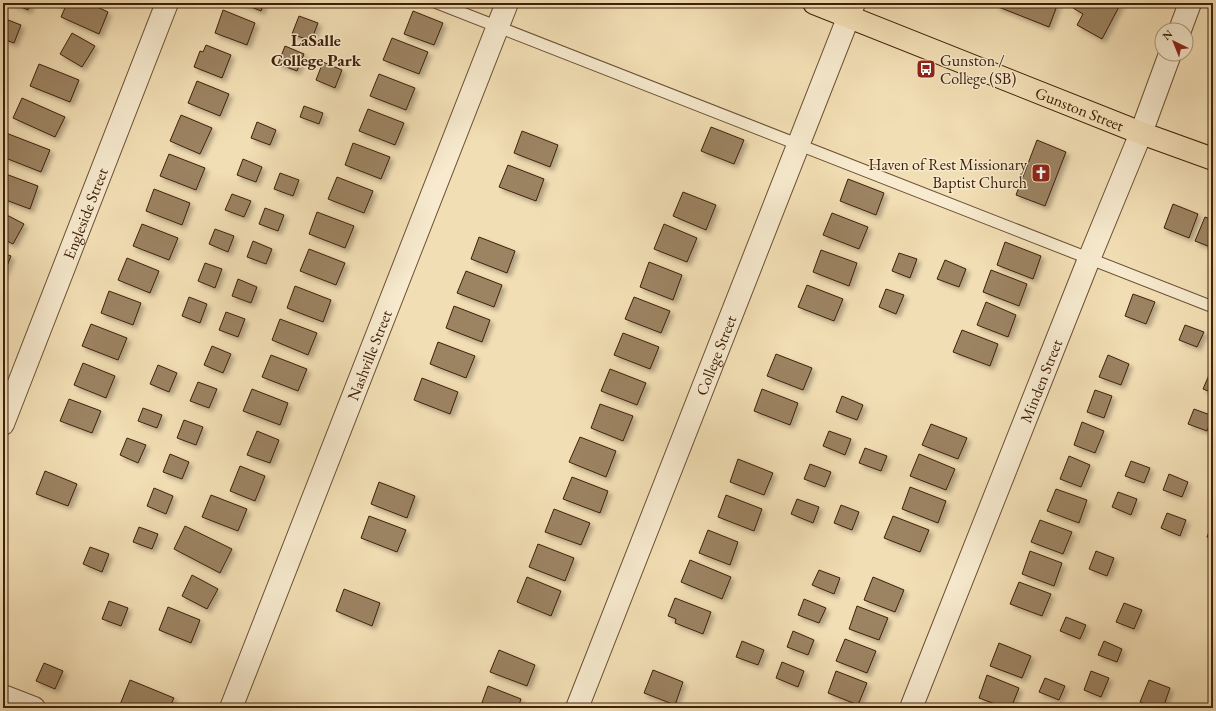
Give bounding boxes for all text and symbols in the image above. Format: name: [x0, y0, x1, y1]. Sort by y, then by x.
north arrow: [1154, 22, 1194, 62]
text: N: [1159, 26, 1175, 43]
district label: LaSalle College Park: [271, 29, 362, 71]
place label: Gunston / College (SB): [940, 50, 1016, 89]
bus stop icon: Gunston / College (SB): [915, 58, 937, 80]
street label: Gunston Street: [1032, 82, 1127, 136]
place label: Haven of Rest Missionary Baptist Church: [869, 154, 1028, 193]
church icon: Haven of Rest Missionary Baptist Church: [1030, 162, 1052, 184]
street label: Engleside Street: [58, 165, 113, 262]
street label: Nashville Street: [342, 307, 397, 404]
street label: College Street: [691, 312, 741, 399]
street label: Minden Street: [1015, 336, 1067, 426]

